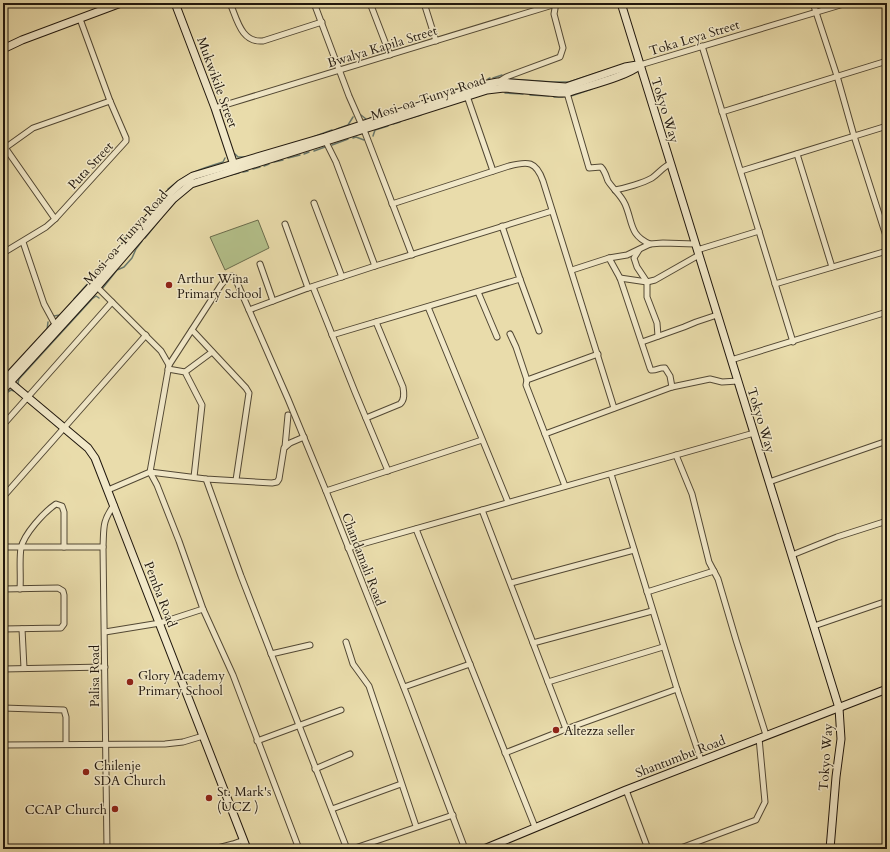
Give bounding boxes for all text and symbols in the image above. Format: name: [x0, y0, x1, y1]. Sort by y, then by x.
street label: Toka Leya Street: [647, 16, 742, 60]
street label: Bwalya Kapila Street: [325, 22, 439, 72]
street label: Mukwikile Street: [192, 35, 242, 130]
street label: Mosi-oa-Tunya Road: [368, 71, 488, 125]
street label: Tokyo Way: [647, 75, 684, 145]
street label: Puta Street: [64, 138, 118, 194]
street label: Mosi-oa-Tunya Road: [80, 186, 172, 289]
place label: Arthur Wina Primary School: [177, 270, 262, 303]
marker: Arthur Wina Primary School: [164, 280, 174, 290]
street label: Tokyo Way: [743, 385, 780, 455]
street label: Chandamali Road: [337, 510, 389, 609]
street label: Pemba Road: [139, 559, 181, 630]
street label: Palisa Road: [86, 645, 104, 707]
place label: Glory Academy Primary School: [138, 667, 225, 700]
marker: Glory Academy Primary School: [125, 677, 135, 687]
place label: Altezza seller: [564, 722, 635, 740]
street label: Tokyo Way: [815, 723, 837, 791]
marker: Altezza seller: [551, 725, 561, 735]
street label: Shantumbu Road: [633, 731, 728, 782]
place label: Chilenje SDA Church: [94, 757, 166, 790]
marker: Chilenje SDA Church: [81, 767, 91, 777]
place label: St. Mark's (UCZ ): [217, 783, 271, 816]
marker: St. Mark's (UCZ ): [204, 793, 214, 803]
place label: CCAP Church: [25, 801, 107, 819]
marker: CCAP Church: [110, 804, 120, 814]

